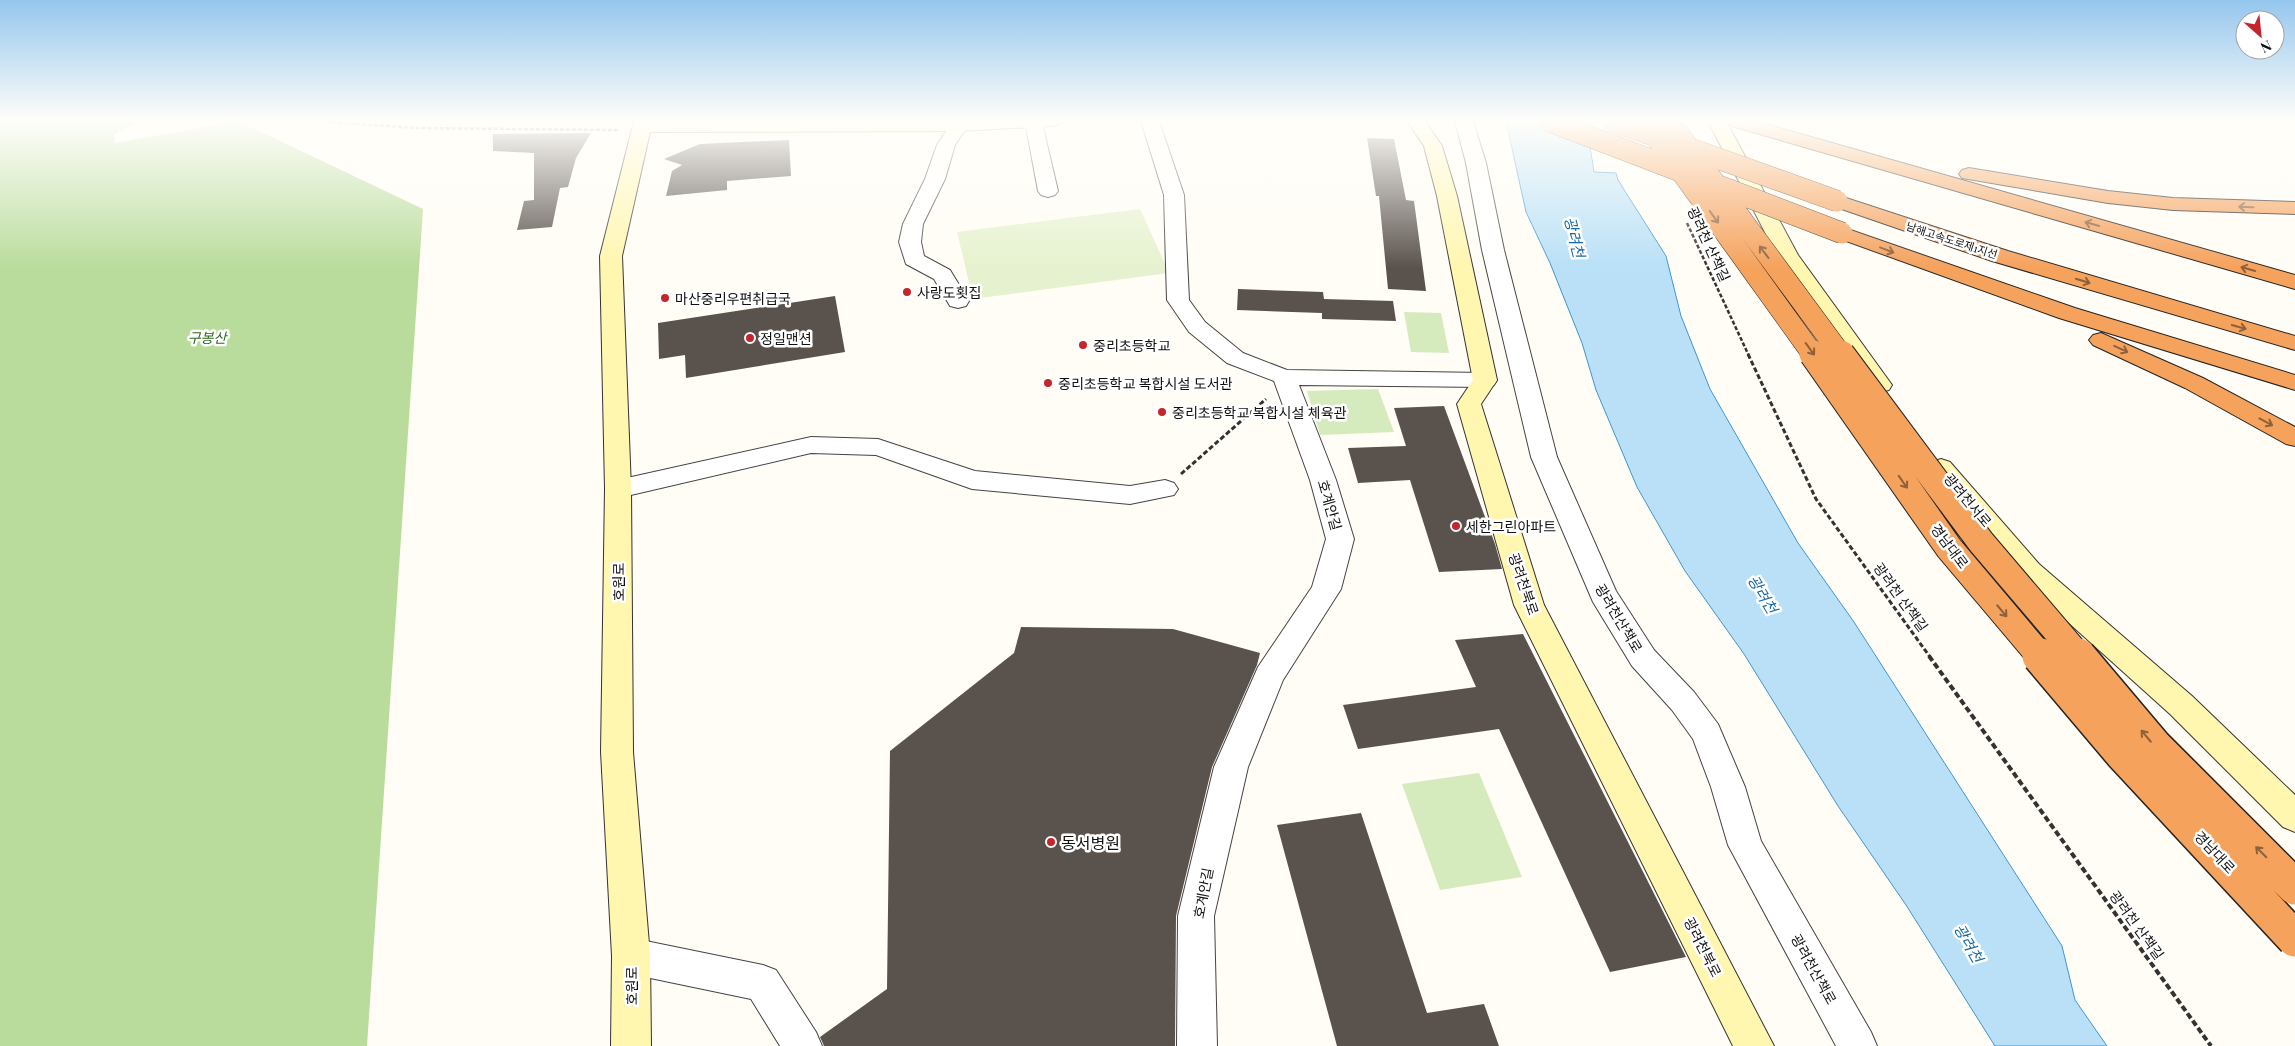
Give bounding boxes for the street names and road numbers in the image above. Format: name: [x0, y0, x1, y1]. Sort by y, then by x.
street label: 광려천 산책길: [1683, 203, 1735, 285]
street label: 남해고속도로제1지선: [1904, 218, 2000, 262]
street label: 광려천서로: [1940, 469, 1996, 531]
street label: 호계안길: [1314, 478, 1346, 532]
street label: 경남대로: [1927, 520, 1973, 572]
street label: 광려천북로: [1505, 550, 1544, 618]
street label: 광려천 산책길: [1870, 559, 1932, 635]
street label: 호원로: [609, 563, 628, 601]
street label: 광려천산책로: [1591, 580, 1647, 656]
street label: 경남대로: [2190, 827, 2240, 877]
street label: 호계안길: [1189, 866, 1217, 920]
street label: 광려천 산책길: [2106, 887, 2168, 963]
street label: 광려천북로: [1680, 914, 1726, 980]
street label: 광려천산책로: [1787, 931, 1841, 1008]
street label: 호원로: [622, 967, 641, 1005]

